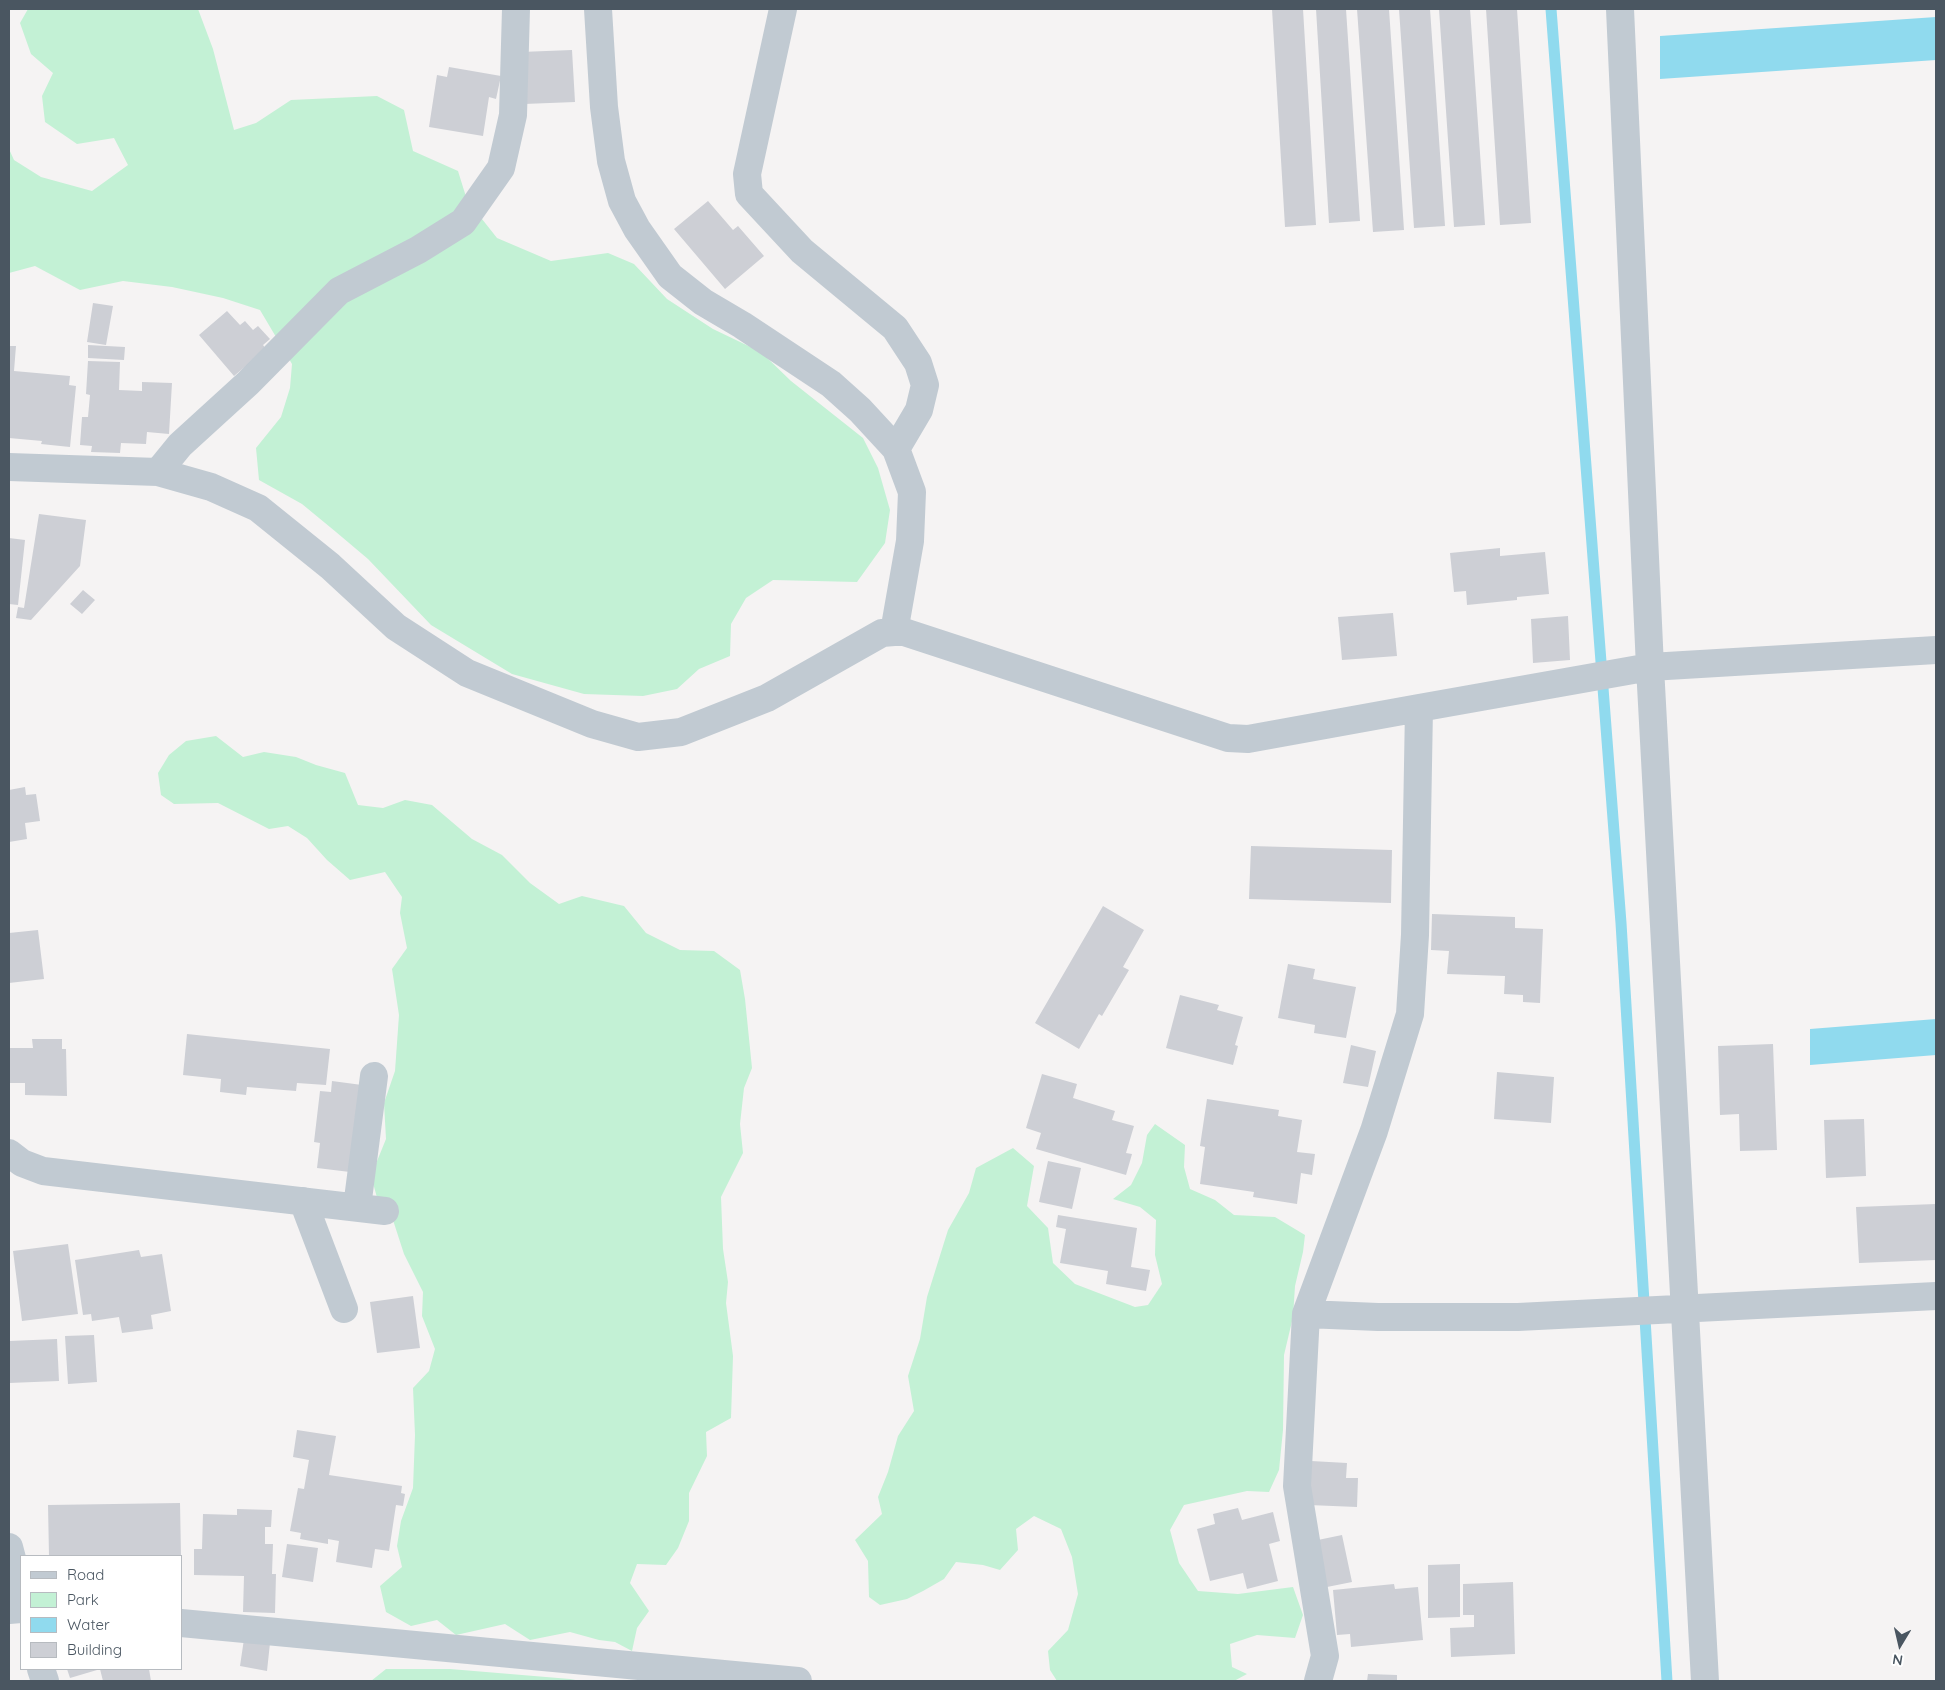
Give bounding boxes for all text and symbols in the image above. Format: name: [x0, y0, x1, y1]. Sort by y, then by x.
legend: [20, 1555, 182, 1670]
text: Road: [67, 1565, 104, 1584]
text: Park: [67, 1590, 99, 1609]
text: Water: [67, 1615, 110, 1634]
north arrow: [1875, 1620, 1925, 1670]
text: Building: [67, 1640, 122, 1659]
text: N: [1891, 1650, 1904, 1670]

